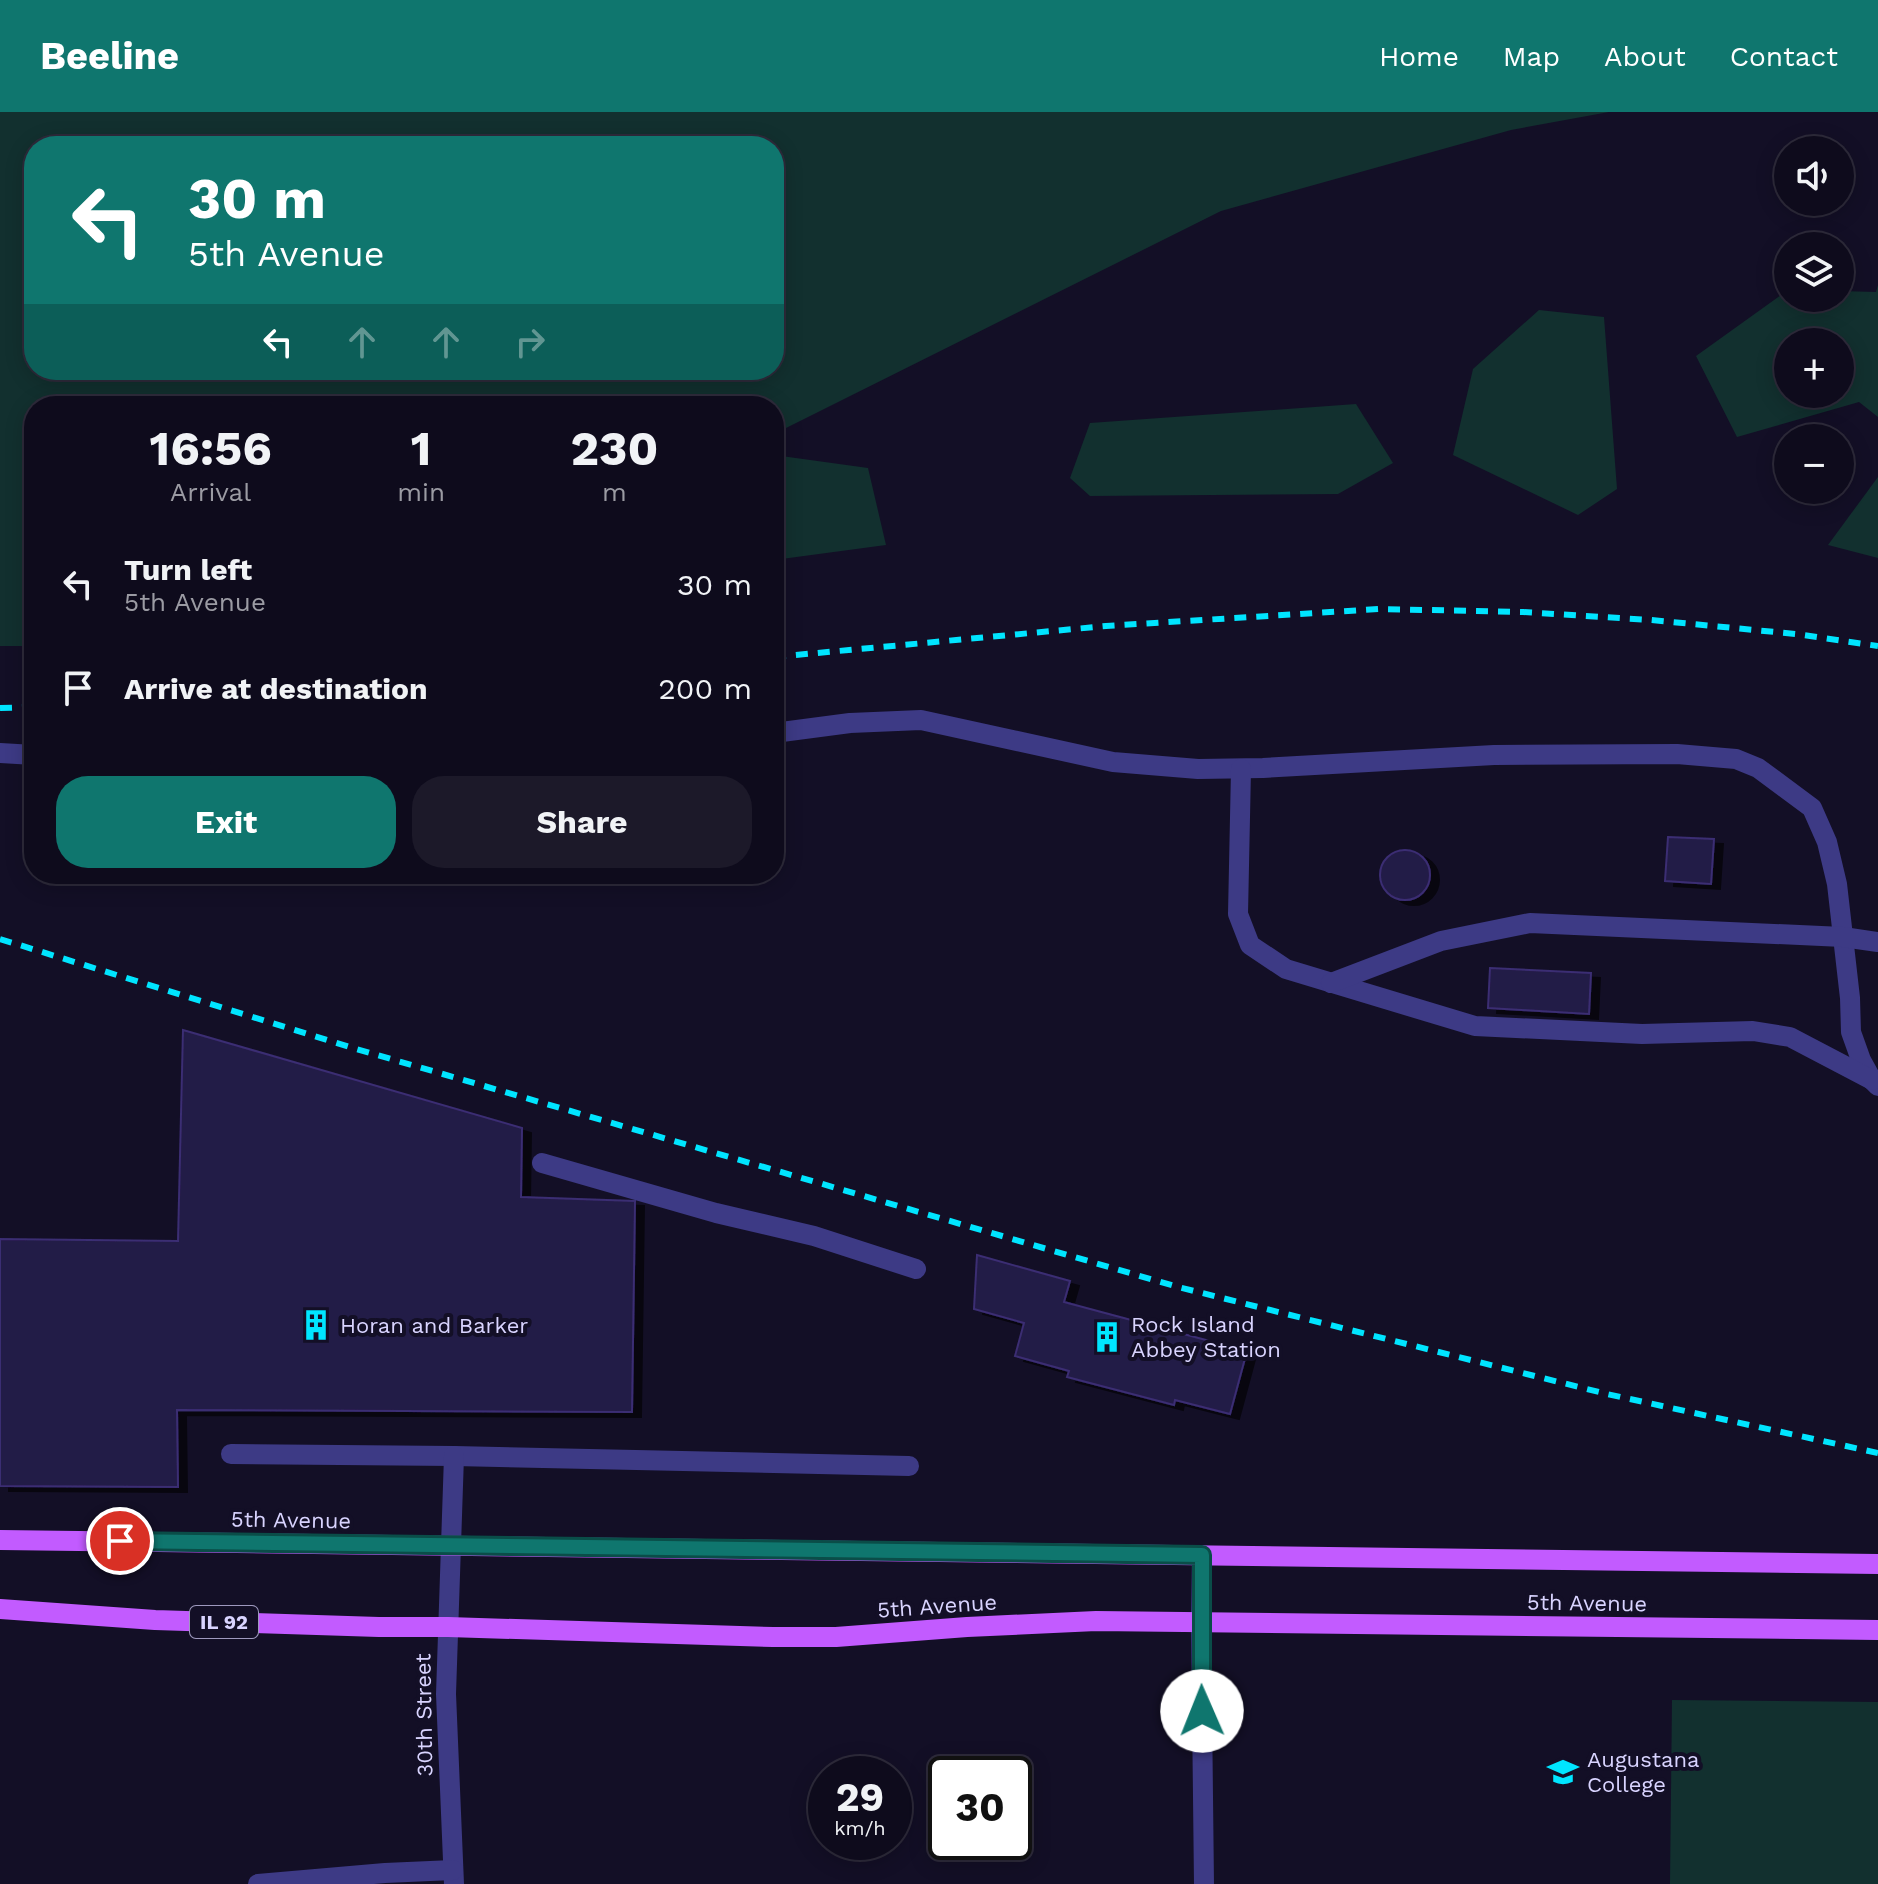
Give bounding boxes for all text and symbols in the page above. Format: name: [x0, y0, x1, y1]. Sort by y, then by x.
text: Beeline: [40, 34, 179, 78]
text: Home: [1379, 40, 1459, 73]
text: Map: [1503, 40, 1560, 73]
text: About: [1604, 40, 1686, 73]
text: Contact: [1730, 40, 1838, 73]
map controls: [1774, 136, 1854, 504]
button: sound: [1774, 136, 1854, 216]
text: 30 m: [188, 166, 326, 232]
icon: left: [56, 168, 160, 272]
button: layers: [1774, 232, 1854, 312]
text: 5th Avenue: [188, 233, 385, 275]
icon: left: [256, 320, 300, 364]
icon: ahead: [340, 320, 384, 364]
icon: ahead: [424, 320, 468, 364]
icon: right: [508, 320, 552, 364]
button: +: [1774, 328, 1854, 408]
text: 16:56: [149, 420, 272, 477]
text: 1: [411, 420, 432, 477]
text: 230: [571, 420, 659, 477]
button: −: [1774, 424, 1854, 504]
text: Arrival: [170, 477, 251, 507]
text: min: [397, 477, 445, 507]
text: m: [602, 477, 627, 507]
text: Turn left: [124, 552, 252, 587]
icon: left: [56, 562, 100, 606]
text: 30 m: [677, 567, 752, 602]
text: 5th Avenue: [124, 587, 266, 617]
icon: arrive: [56, 666, 100, 710]
text: Arrive at destination: [124, 671, 428, 706]
text: 200 m: [658, 671, 752, 706]
button: Exit: [56, 776, 396, 868]
button: Share: [412, 776, 752, 868]
building icon: Horan and Barker: [299, 1308, 333, 1342]
place label: Rock Island Abbey Station: [1131, 1312, 1281, 1362]
place label: Horan and Barker: [340, 1313, 528, 1338]
building icon: Rock Island Abbey Station: [1090, 1320, 1124, 1354]
street label: 5th Avenue: [231, 1506, 351, 1534]
pin: [86, 1507, 154, 1575]
icon: arrive: [98, 1519, 142, 1563]
street label: 5th Avenue: [876, 1589, 998, 1623]
street label: 5th Avenue: [1527, 1589, 1647, 1617]
road number: IL 92: [190, 1606, 258, 1638]
street label: 30th Street: [410, 1653, 438, 1777]
position arrow: [1160, 1669, 1244, 1753]
place label: Augustana College: [1587, 1747, 1700, 1797]
school or university icon: Augustana College: [1546, 1755, 1580, 1789]
speed limit sign: 30: [928, 1756, 1032, 1860]
text: 29: [836, 1774, 884, 1821]
text: km/h: [834, 1816, 886, 1840]

